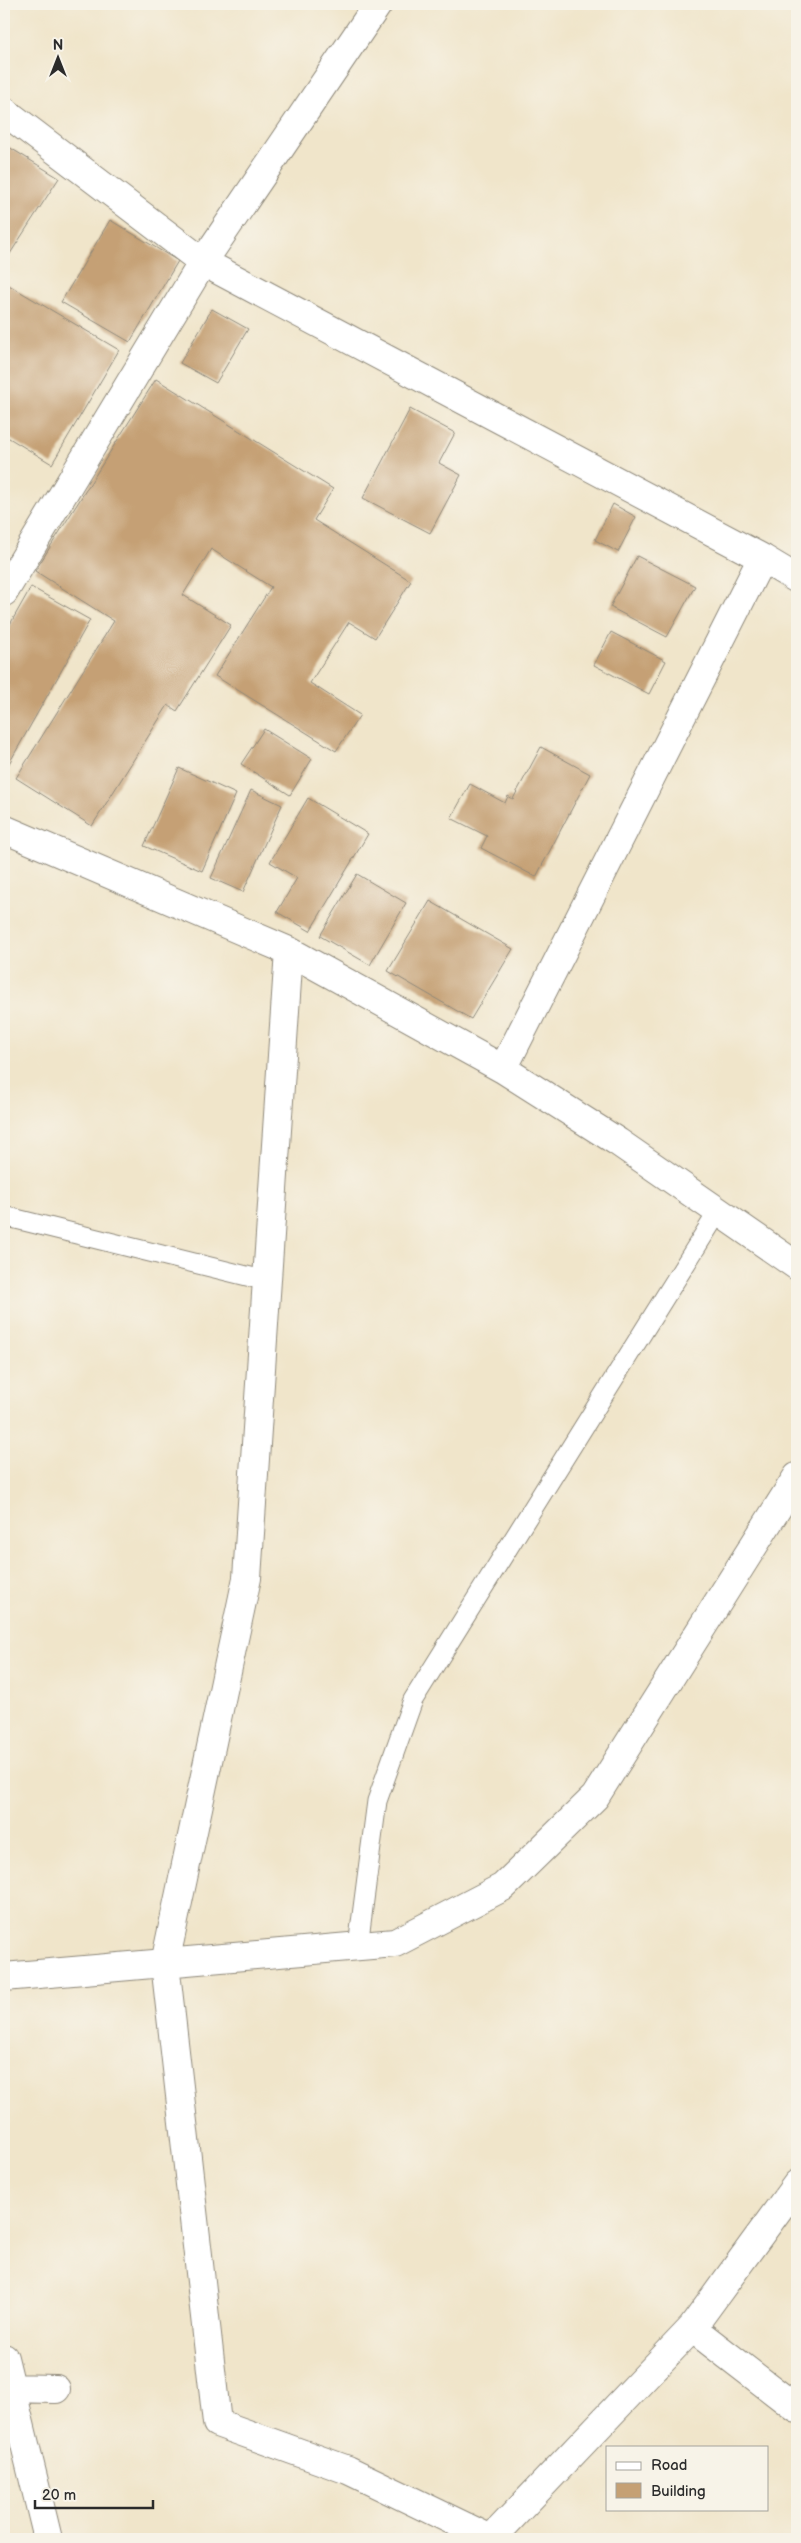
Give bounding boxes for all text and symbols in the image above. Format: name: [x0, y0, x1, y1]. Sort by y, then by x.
north arrow: [32, 32, 82, 82]
text: N: [53, 37, 63, 54]
legend: [606, 2446, 768, 2510]
text: Road: [651, 2456, 687, 2475]
scale bar: [35, 2478, 152, 2510]
text: Building: [651, 2482, 706, 2501]
text: 20 m: [42, 2486, 76, 2505]

